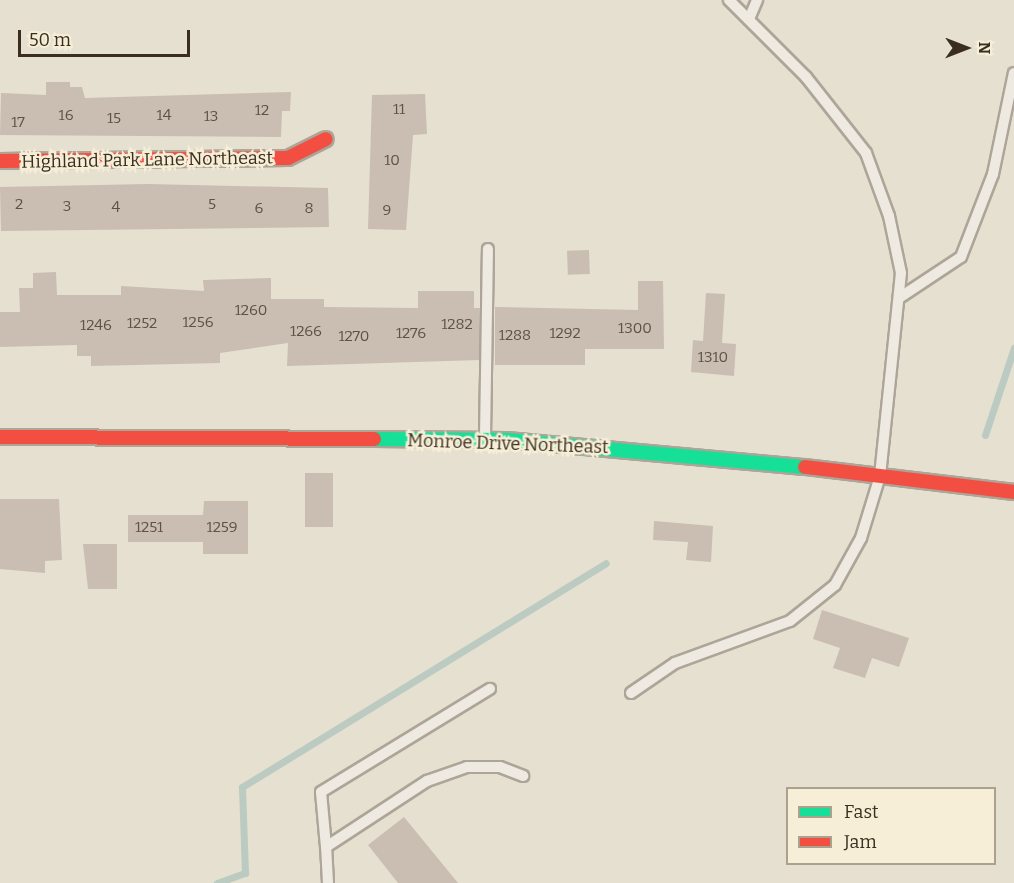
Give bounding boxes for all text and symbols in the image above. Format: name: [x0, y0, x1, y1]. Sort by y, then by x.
scale bar: [21, 18, 194, 56]
north arrow: [936, 18, 996, 78]
text: 50 m: [29, 29, 71, 51]
text: N: [975, 42, 994, 54]
house number: 11: [393, 101, 405, 119]
house number: 12: [255, 102, 269, 120]
house number: 16: [59, 107, 73, 125]
house number: 14: [157, 107, 171, 125]
house number: 13: [204, 108, 218, 126]
house number: 15: [107, 110, 121, 128]
house number: 17: [11, 114, 25, 132]
street label: Highland Park Lane Northeast: [21, 147, 273, 173]
house number: 10: [384, 152, 400, 170]
house number: 2: [15, 196, 23, 214]
house number: 5: [208, 196, 216, 214]
house number: 3: [63, 198, 71, 216]
house number: 4: [112, 199, 120, 217]
house number: 6: [255, 200, 263, 218]
house number: 8: [304, 200, 314, 218]
house number: 9: [383, 202, 391, 220]
house number: 1260: [235, 302, 267, 320]
house number: 1256: [182, 314, 214, 332]
house number: 1252: [127, 315, 157, 333]
house number: 1282: [441, 316, 473, 334]
house number: 1246: [80, 317, 112, 335]
house number: 1300: [618, 320, 652, 338]
house number: 1266: [290, 323, 322, 341]
house number: 1276: [396, 325, 426, 343]
house number: 1292: [549, 325, 581, 343]
house number: 1288: [499, 327, 531, 345]
house number: 1270: [339, 328, 369, 346]
house number: 1310: [698, 349, 728, 367]
street label: Monroe Drive Northeast: [407, 430, 609, 458]
house number: 1251: [135, 519, 163, 537]
house number: 1259: [207, 519, 237, 537]
legend: [786, 787, 996, 865]
text: Fast: [844, 801, 879, 823]
text: Jam: [844, 831, 877, 853]

